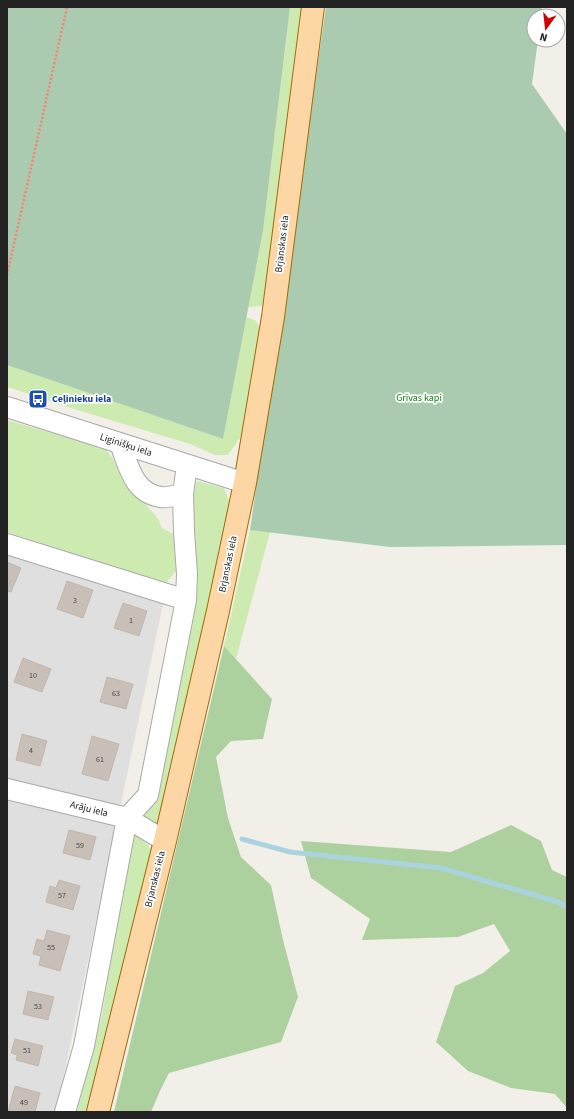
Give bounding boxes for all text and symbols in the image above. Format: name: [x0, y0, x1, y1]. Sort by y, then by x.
north arrow: [526, 8, 566, 48]
text: N: [538, 29, 549, 45]
street label: Brjanskas iela: [272, 215, 292, 273]
bus stop icon: Ceļinieku iela: [27, 388, 49, 410]
park label: Grīvas kapi: [396, 391, 442, 405]
place label: Ceļinieku iela: [52, 392, 111, 406]
street label: Liginišķu iela: [98, 430, 154, 460]
street label: Brjanskas iela: [215, 534, 241, 594]
house number: 3: [73, 595, 77, 606]
house number: 1: [129, 615, 133, 626]
house number: 10: [29, 670, 37, 681]
house number: 63: [112, 688, 120, 699]
house number: 4: [29, 745, 33, 756]
house number: 61: [96, 754, 104, 765]
street label: Arāju iela: [69, 798, 109, 820]
house number: 59: [76, 840, 84, 851]
street label: Brjanskas iela: [141, 849, 169, 909]
house number: 57: [58, 890, 66, 901]
house number: 55: [47, 942, 55, 953]
house number: 53: [34, 1001, 42, 1012]
house number: 51: [23, 1045, 31, 1056]
house number: 49: [20, 1097, 28, 1108]

